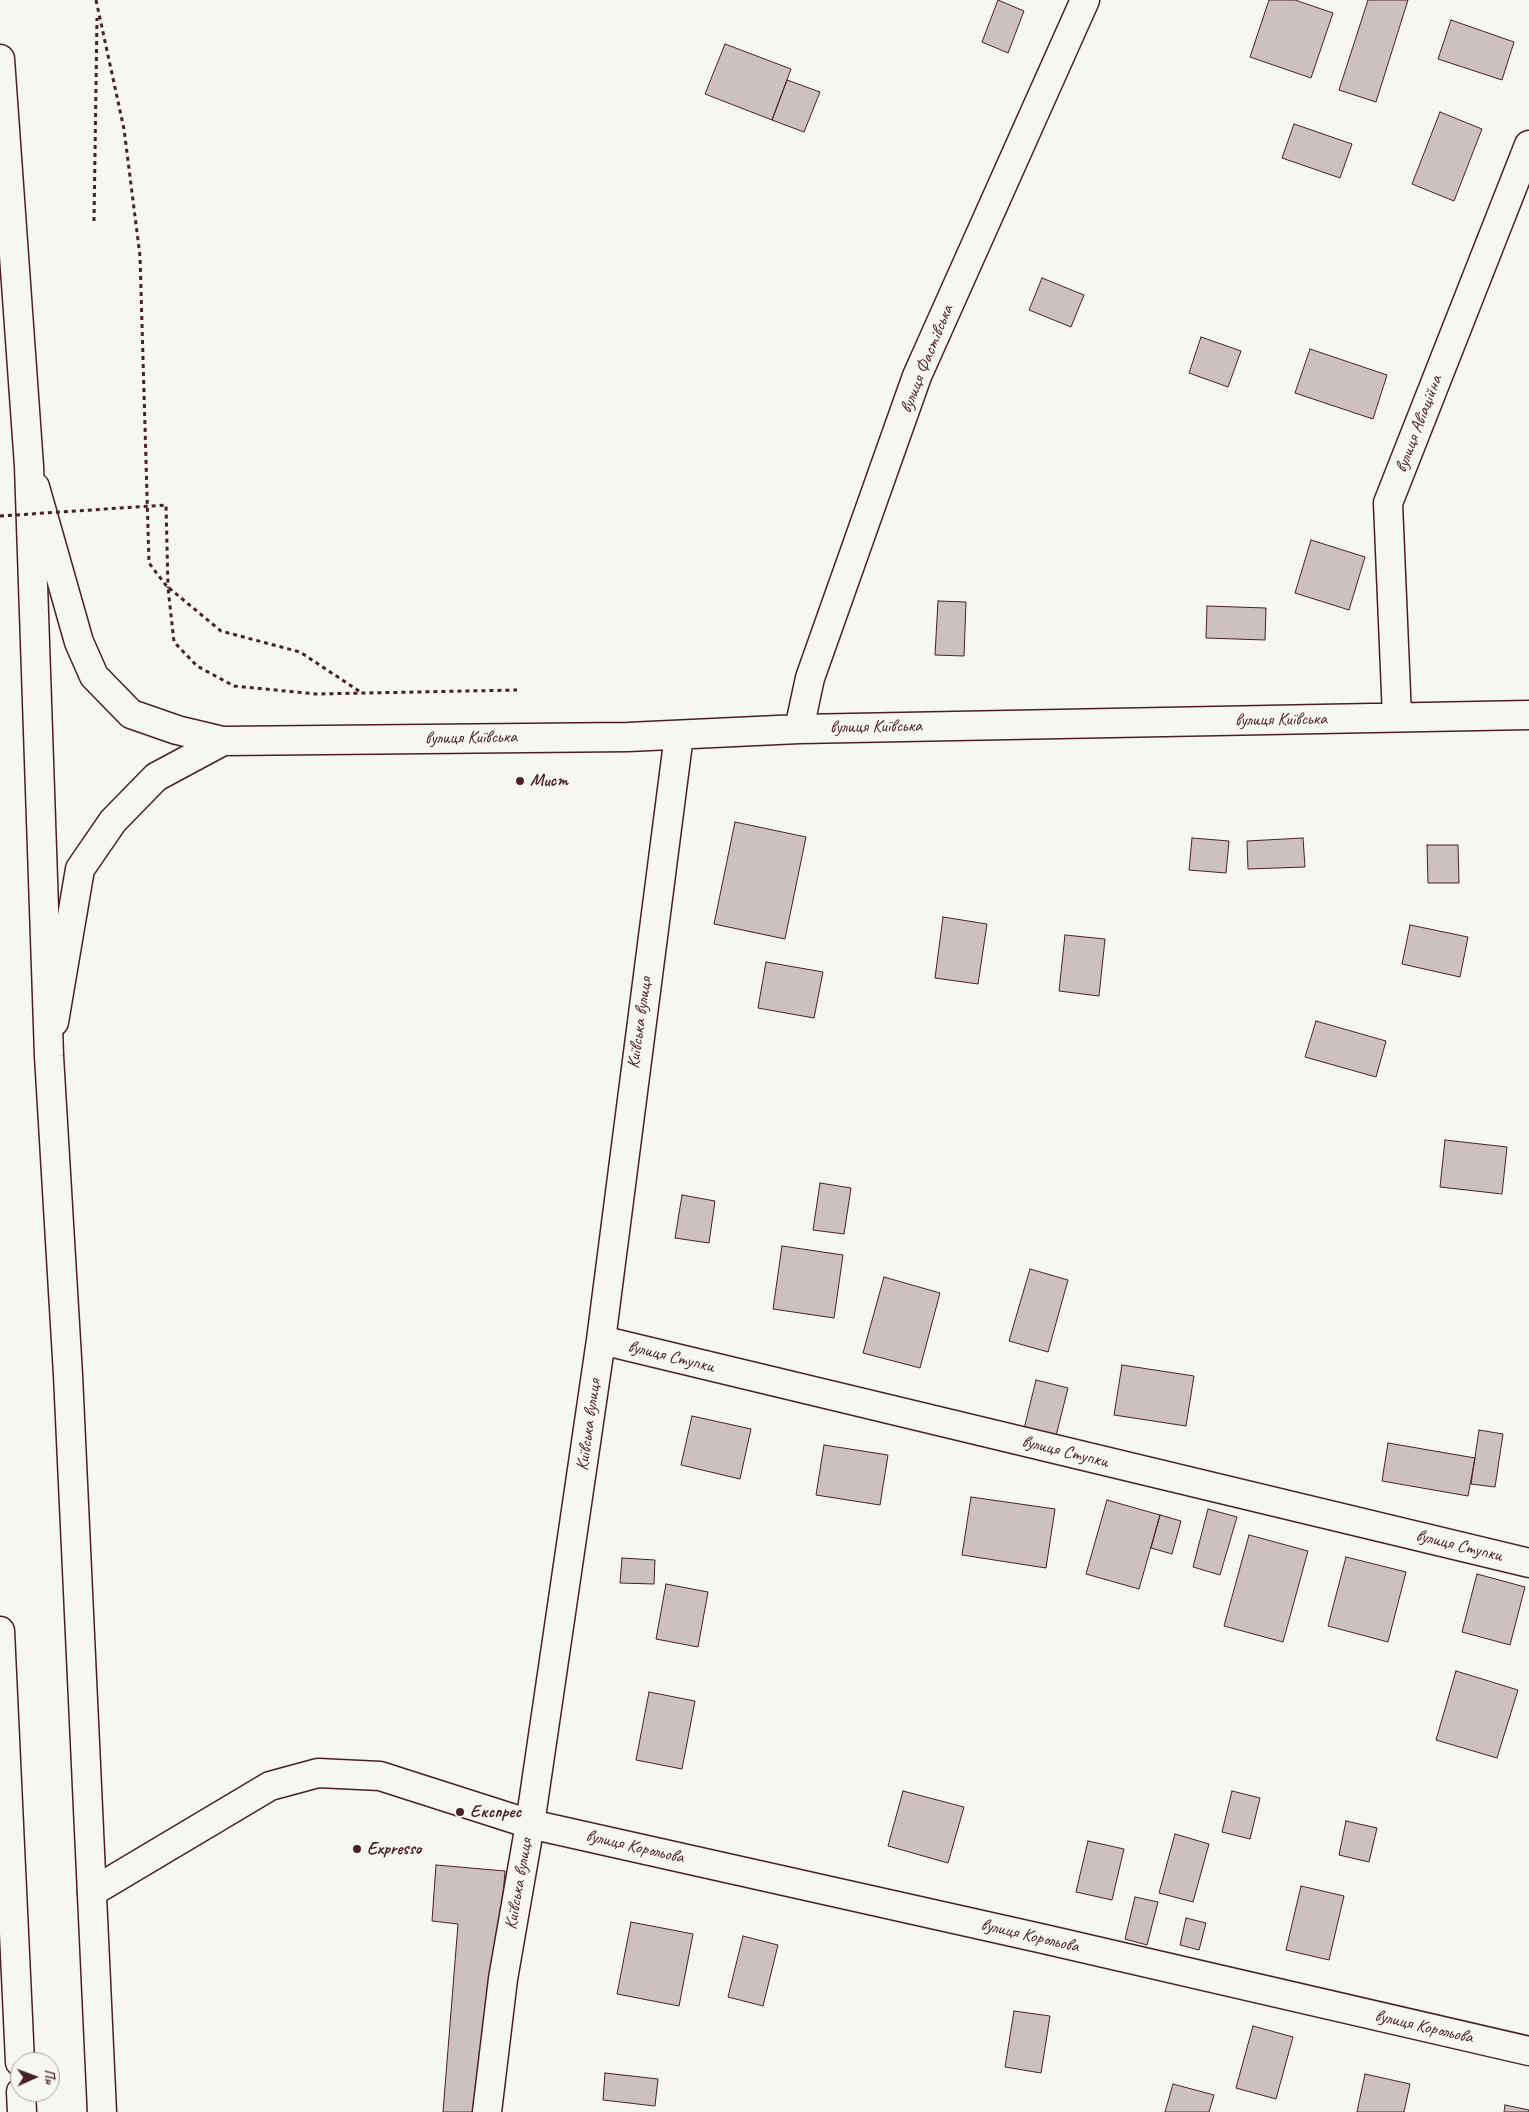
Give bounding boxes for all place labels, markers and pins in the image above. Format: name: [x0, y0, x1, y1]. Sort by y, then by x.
place label: Мист: [530, 770, 568, 792]
marker: Мист: [514, 775, 526, 787]
place label: Експрес: [470, 1801, 521, 1823]
marker: Експрес: [454, 1806, 466, 1818]
place label: Expresso: [367, 1838, 421, 1860]
marker: Expresso: [351, 1843, 363, 1855]

